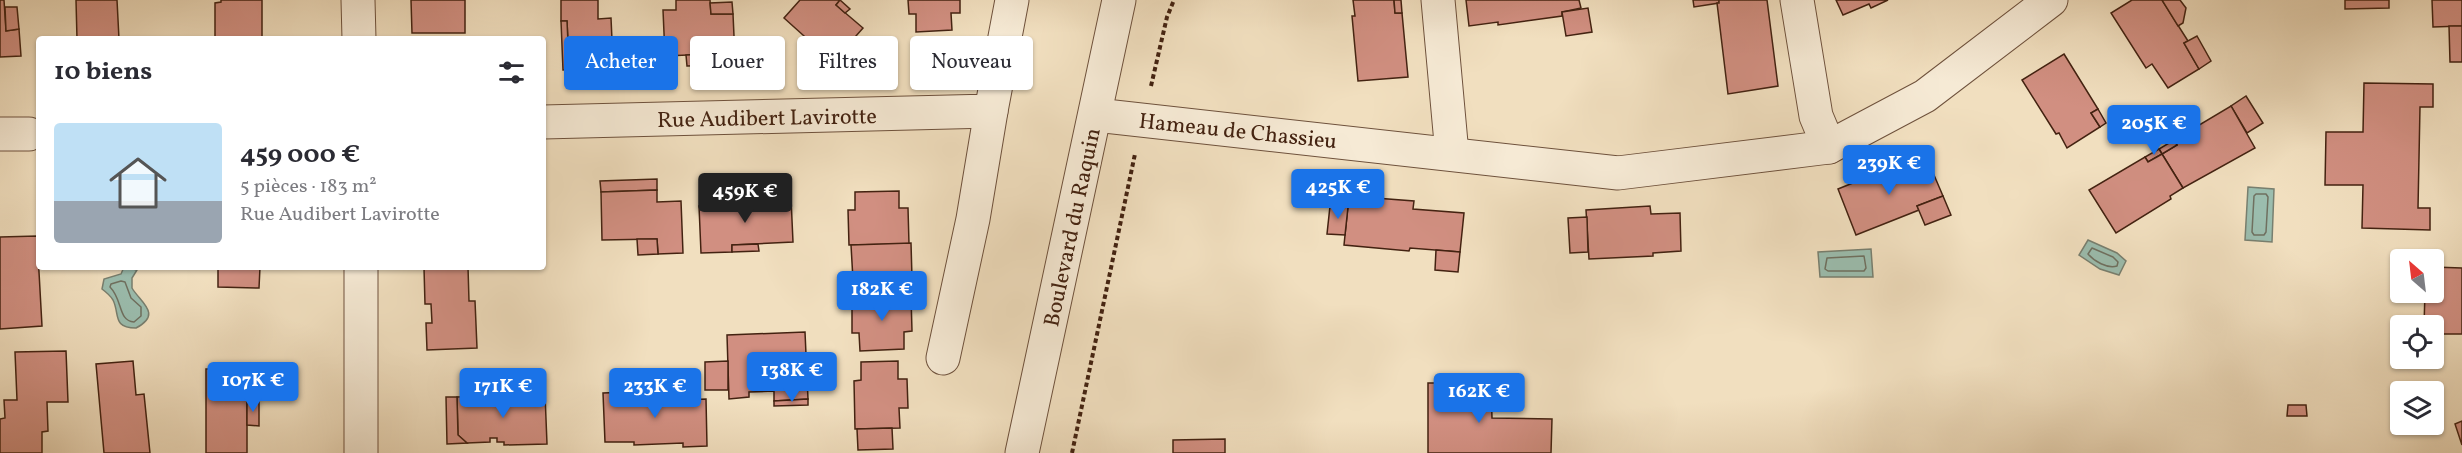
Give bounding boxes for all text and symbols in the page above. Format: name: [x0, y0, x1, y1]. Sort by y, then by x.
chip: Acheter: [564, 36, 678, 90]
chip: Louer: [690, 36, 785, 90]
chip: Filtres: [797, 36, 898, 90]
chip: Nouveau: [910, 36, 1033, 90]
text: 10 biens: [54, 54, 152, 90]
icon: filters: [495, 56, 528, 89]
street label: Rue Audibert Lavirotte: [657, 102, 877, 137]
pin: 205K €: [2105, 105, 2203, 156]
street label: Hameau de Chassieu: [1137, 107, 1338, 158]
text: 205K €: [2121, 110, 2187, 138]
street label: Boulevard du Raquin: [1037, 125, 1110, 330]
text: 459 000 €: [240, 137, 360, 173]
pin: 239K €: [1840, 145, 1938, 196]
icon: home: [102, 147, 174, 219]
text: 239K €: [1857, 150, 1921, 178]
pin: 425K €: [1289, 169, 1387, 220]
text: 5 pièces · 183 m²: [240, 173, 377, 201]
pin: 459K €: [696, 173, 794, 224]
text: 425K €: [1305, 174, 1371, 202]
text: 459K €: [712, 178, 778, 206]
text: Rue Audibert Lavirotte: [240, 201, 440, 229]
north arrow: [2390, 249, 2444, 303]
map controls: [2390, 249, 2444, 435]
pin: 182K €: [833, 271, 931, 322]
text: 182K €: [851, 276, 913, 304]
button: locate: [2390, 315, 2444, 369]
pin: 138K €: [743, 352, 841, 403]
text: 138K €: [761, 357, 823, 385]
pin: 107K €: [204, 362, 302, 413]
text: 107K €: [221, 367, 285, 395]
pin: 171K €: [454, 368, 552, 419]
pin: 233K €: [606, 368, 704, 419]
text: 171K €: [474, 373, 532, 401]
text: 233K €: [623, 373, 687, 401]
pin: 162K €: [1430, 373, 1528, 424]
text: 162K €: [1448, 378, 1510, 406]
button: layers: [2390, 381, 2444, 435]

